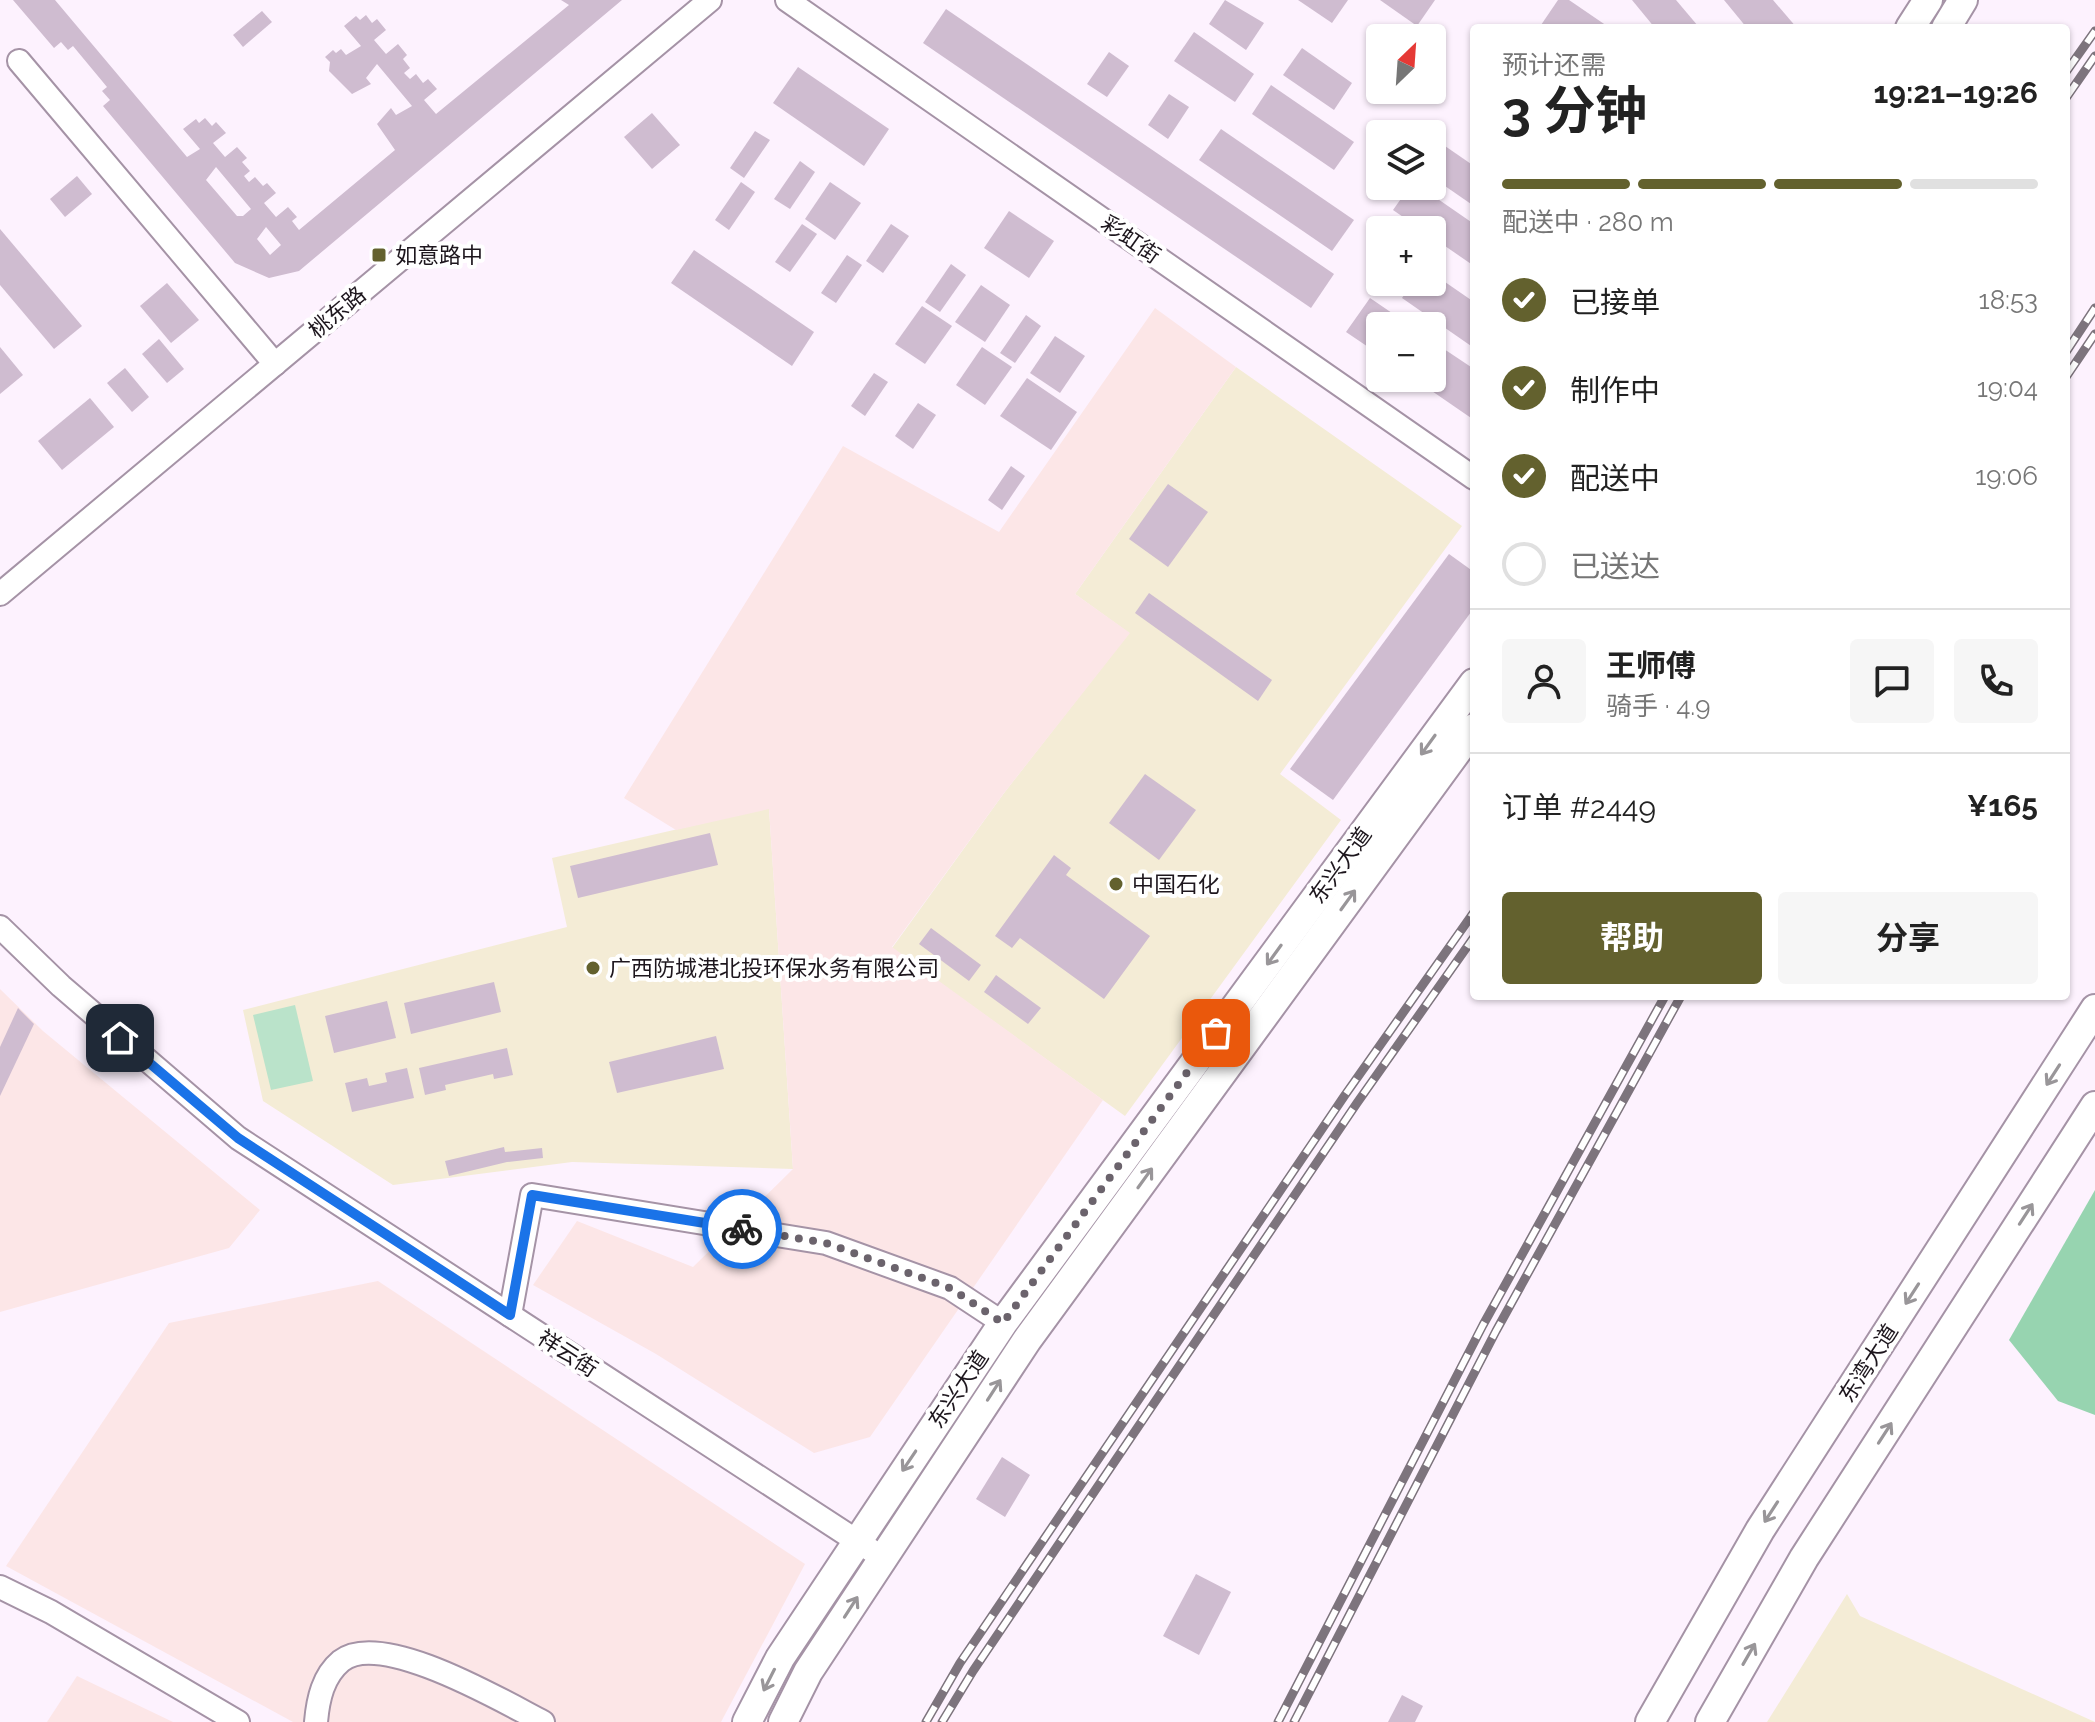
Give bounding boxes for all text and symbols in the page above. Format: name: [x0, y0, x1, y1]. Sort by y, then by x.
north arrow: [1366, 24, 1446, 104]
map controls: [1366, 24, 1446, 392]
text: 预计还需: [1502, 50, 1606, 80]
text: 19:21–19:26: [1873, 75, 2038, 110]
text: 3 分钟: [1502, 80, 1648, 141]
button: layers: [1366, 120, 1446, 200]
text: 配送中 · 280 m: [1502, 207, 1674, 237]
street label: 彩虹街: [1097, 209, 1165, 269]
button: +: [1366, 216, 1446, 296]
place label: 如意路中: [395, 242, 483, 268]
marker: 如意路中: [370, 246, 388, 264]
icon: check: [1502, 278, 1546, 322]
street label: 桃东路: [303, 281, 371, 343]
text: 已接单: [1570, 285, 1660, 320]
text: 18:53: [1979, 285, 2038, 315]
button: −: [1366, 312, 1446, 392]
icon: check: [1502, 366, 1546, 410]
text: 制作中: [1570, 373, 1660, 408]
text: 19:04: [1977, 373, 2038, 403]
icon: check: [1502, 454, 1546, 498]
text: 配送中: [1570, 461, 1660, 496]
text: 19:06: [1975, 461, 2038, 491]
text: 已送达: [1570, 549, 1660, 584]
button: person: [1502, 639, 1586, 723]
button: chat: [1850, 639, 1934, 723]
button: phone: [1954, 639, 2038, 723]
text: 王师傅: [1606, 648, 1696, 683]
text: 骑手 · 4.9: [1606, 691, 1711, 721]
one-way arrow: [1419, 734, 1436, 756]
text: ¥165: [1967, 788, 2038, 823]
text: 订单 #2449: [1502, 790, 1656, 825]
street label: 东兴大道: [1304, 822, 1376, 908]
place label: 中国石化: [1132, 871, 1220, 897]
marker: 中国石化: [1107, 875, 1125, 893]
one-way arrow: [1340, 890, 1356, 912]
button: 帮助: [1502, 892, 1762, 984]
button: 分享: [1778, 892, 2038, 984]
one-way arrow: [1265, 944, 1282, 965]
place label: 广西防城港北投环保水务有限公司: [609, 955, 939, 981]
marker: 广西防城港北投环保水务有限公司: [584, 959, 602, 977]
pin: [1182, 999, 1250, 1067]
pin: [86, 1004, 154, 1072]
icon: bag: [1194, 1011, 1238, 1055]
icon: home: [98, 1016, 142, 1060]
one-way arrow: [2044, 1063, 2060, 1086]
one-way arrow: [1137, 1168, 1154, 1189]
courier: [702, 1189, 782, 1269]
one-way arrow: [2018, 1203, 2034, 1226]
icon: bike: [720, 1207, 764, 1251]
one-way arrow: [1904, 1282, 1921, 1304]
street label: 东湾大道: [1833, 1319, 1903, 1407]
street label: 祥云街: [533, 1324, 603, 1382]
street label: 东兴大道: [923, 1345, 993, 1433]
one-way arrow: [986, 1379, 1003, 1401]
one-way arrow: [1877, 1422, 1893, 1445]
one-way arrow: [901, 1450, 918, 1472]
one-way arrow: [1763, 1501, 1780, 1523]
one-way arrow: [844, 1596, 860, 1619]
one-way arrow: [1741, 1643, 1757, 1666]
one-way arrow: [760, 1667, 776, 1691]

